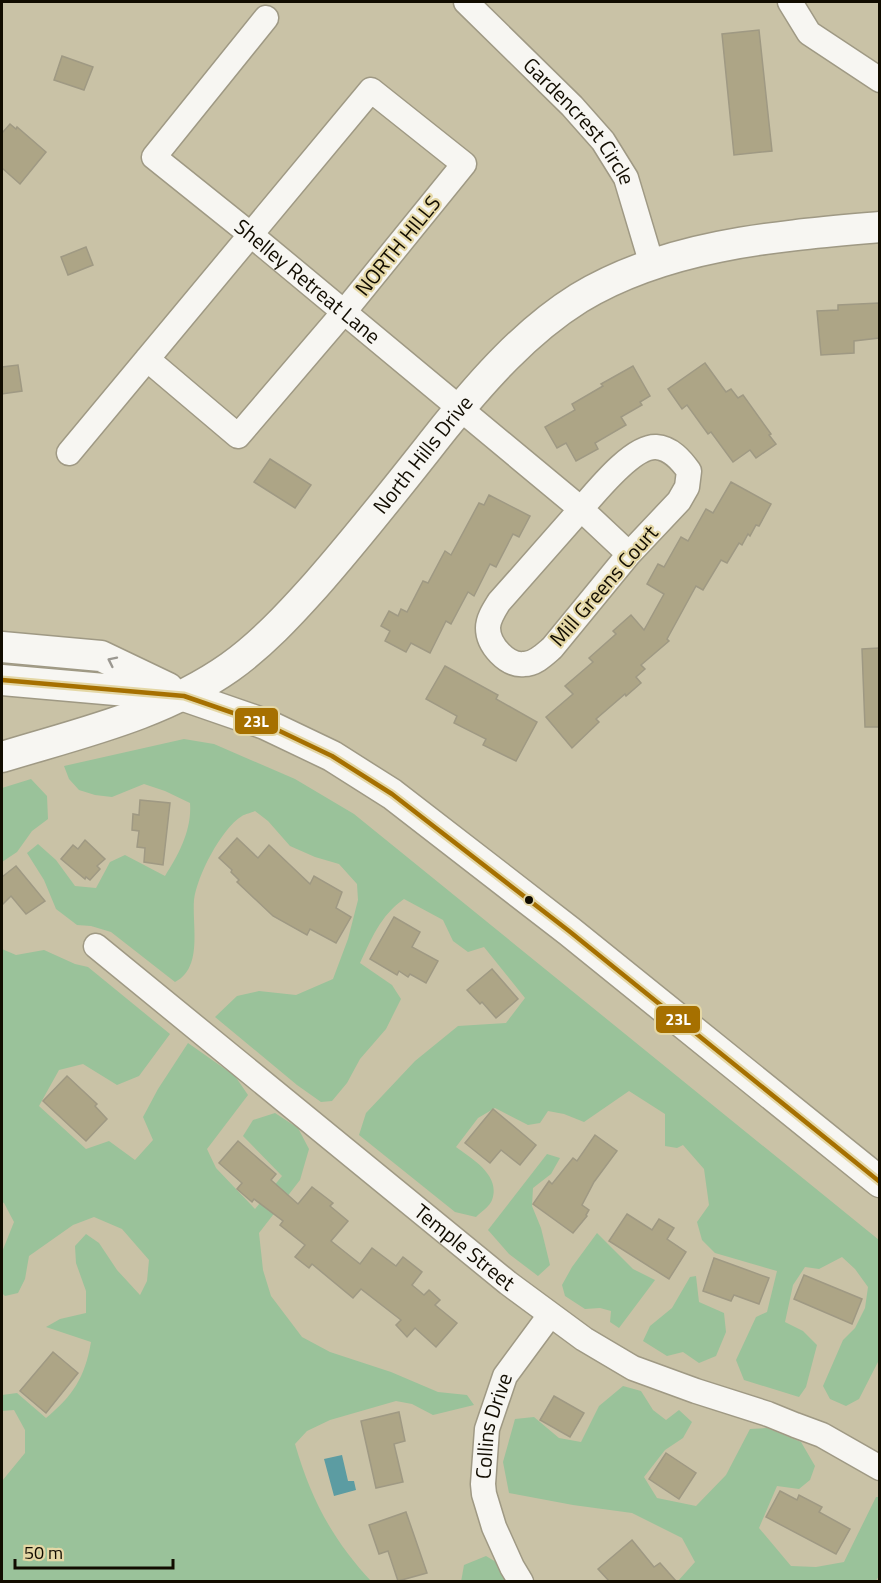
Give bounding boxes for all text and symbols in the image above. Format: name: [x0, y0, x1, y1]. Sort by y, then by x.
street label: Gardencrest Circle: [516, 49, 644, 188]
street label: NORTH HILLS: [347, 188, 448, 303]
street label: Shelley Retreat Lane: [228, 211, 388, 351]
street label: North Hills Drive: [365, 388, 480, 521]
street label: Mill Greens Court: [541, 517, 665, 653]
one-way arrow: [108, 657, 119, 669]
line badge: 23L: [234, 707, 279, 735]
text: 23L: [243, 709, 269, 733]
unlabelled marker: [523, 894, 535, 906]
line badge: 23L: [655, 1005, 701, 1034]
text: 23L: [665, 1007, 691, 1031]
street label: Temple Street: [407, 1195, 523, 1298]
street label: Collins Drive: [466, 1369, 520, 1480]
scale bar: [15, 1532, 172, 1570]
text: 50 m: [24, 1539, 63, 1566]

